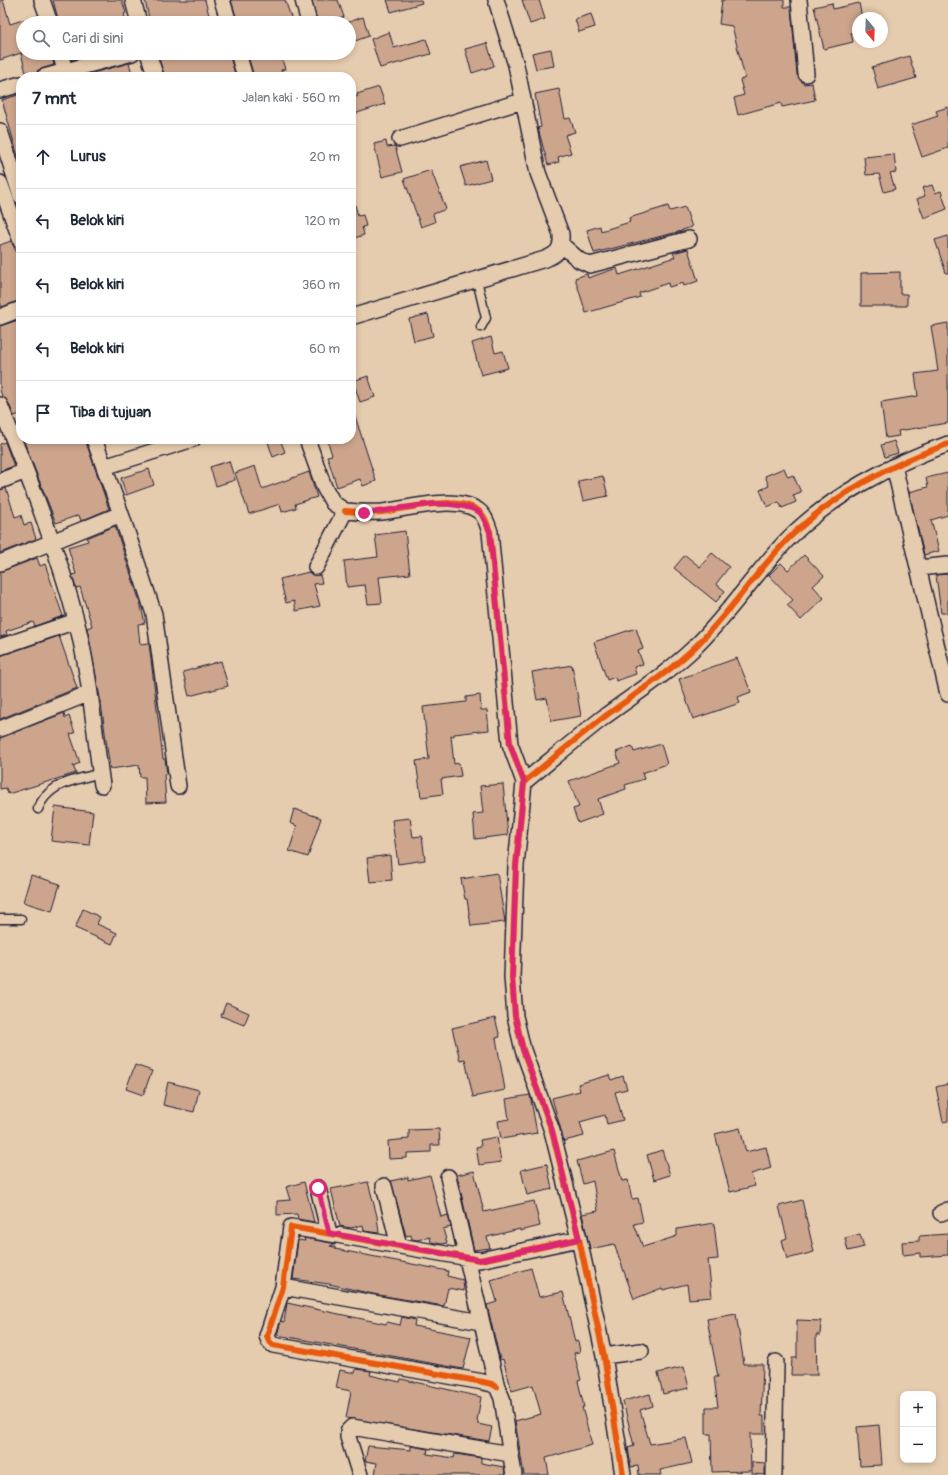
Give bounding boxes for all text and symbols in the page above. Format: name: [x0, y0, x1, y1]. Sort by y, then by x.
north arrow: [852, 12, 888, 48]
search box: [16, 16, 356, 60]
icon: search: [30, 27, 52, 49]
text: Cari di sini: [62, 29, 123, 48]
text: 7 mnt: [32, 88, 76, 109]
text: Jalan kaki · 560 m: [242, 90, 340, 106]
icon: ahead: [32, 146, 54, 168]
text: Lurus: [70, 147, 106, 166]
text: 20 m: [309, 149, 340, 165]
icon: left: [32, 210, 54, 232]
text: Belok kiri: [70, 211, 124, 230]
text: 120 m: [304, 213, 340, 229]
icon: left: [32, 274, 54, 296]
text: Belok kiri: [70, 275, 124, 294]
text: 360 m: [302, 277, 340, 293]
icon: left: [32, 338, 54, 360]
text: Belok kiri: [70, 339, 124, 358]
text: 60 m: [309, 341, 340, 357]
icon: arrive: [32, 402, 54, 424]
text: Tiba di tujuan: [70, 403, 151, 422]
route end: [355, 504, 373, 522]
route start: [309, 1179, 327, 1197]
map controls: [900, 1391, 936, 1463]
button: +: [900, 1391, 936, 1427]
button: −: [900, 1427, 936, 1463]

